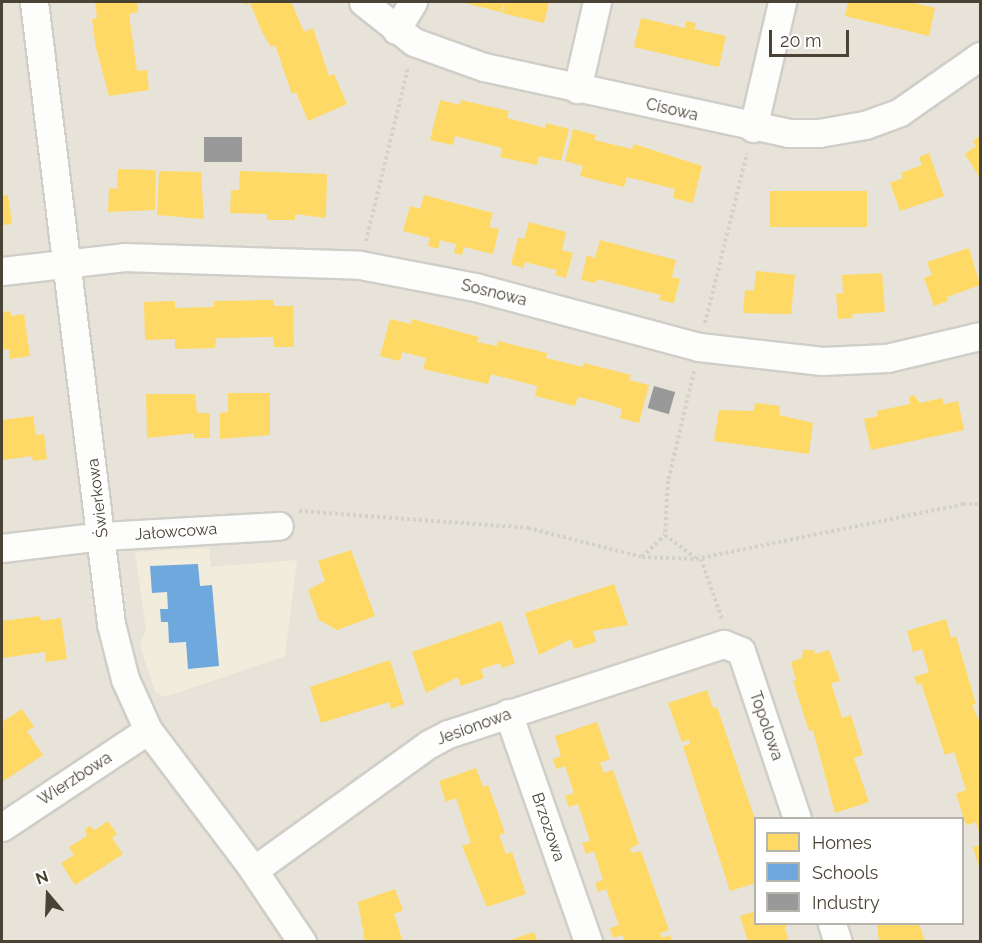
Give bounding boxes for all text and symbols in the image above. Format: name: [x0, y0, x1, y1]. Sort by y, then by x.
scale bar: [772, 18, 852, 56]
text: 20 m: [780, 30, 822, 51]
street label: Cisowa: [644, 95, 700, 125]
street label: Sosnowa: [459, 276, 529, 310]
street label: Świerkowa: [84, 457, 112, 539]
street label: Jałowcowa: [134, 520, 218, 544]
street label: Topolowa: [745, 689, 787, 763]
street label: Jesionowa: [434, 705, 514, 749]
street label: Wierzbowa: [35, 748, 115, 810]
street label: Brzozowa: [527, 790, 569, 864]
legend: [754, 817, 964, 925]
text: Homes: [812, 832, 872, 853]
text: Schools: [812, 862, 878, 883]
north arrow: [18, 865, 78, 925]
text: N: [33, 867, 51, 888]
text: Industry: [812, 892, 880, 913]

